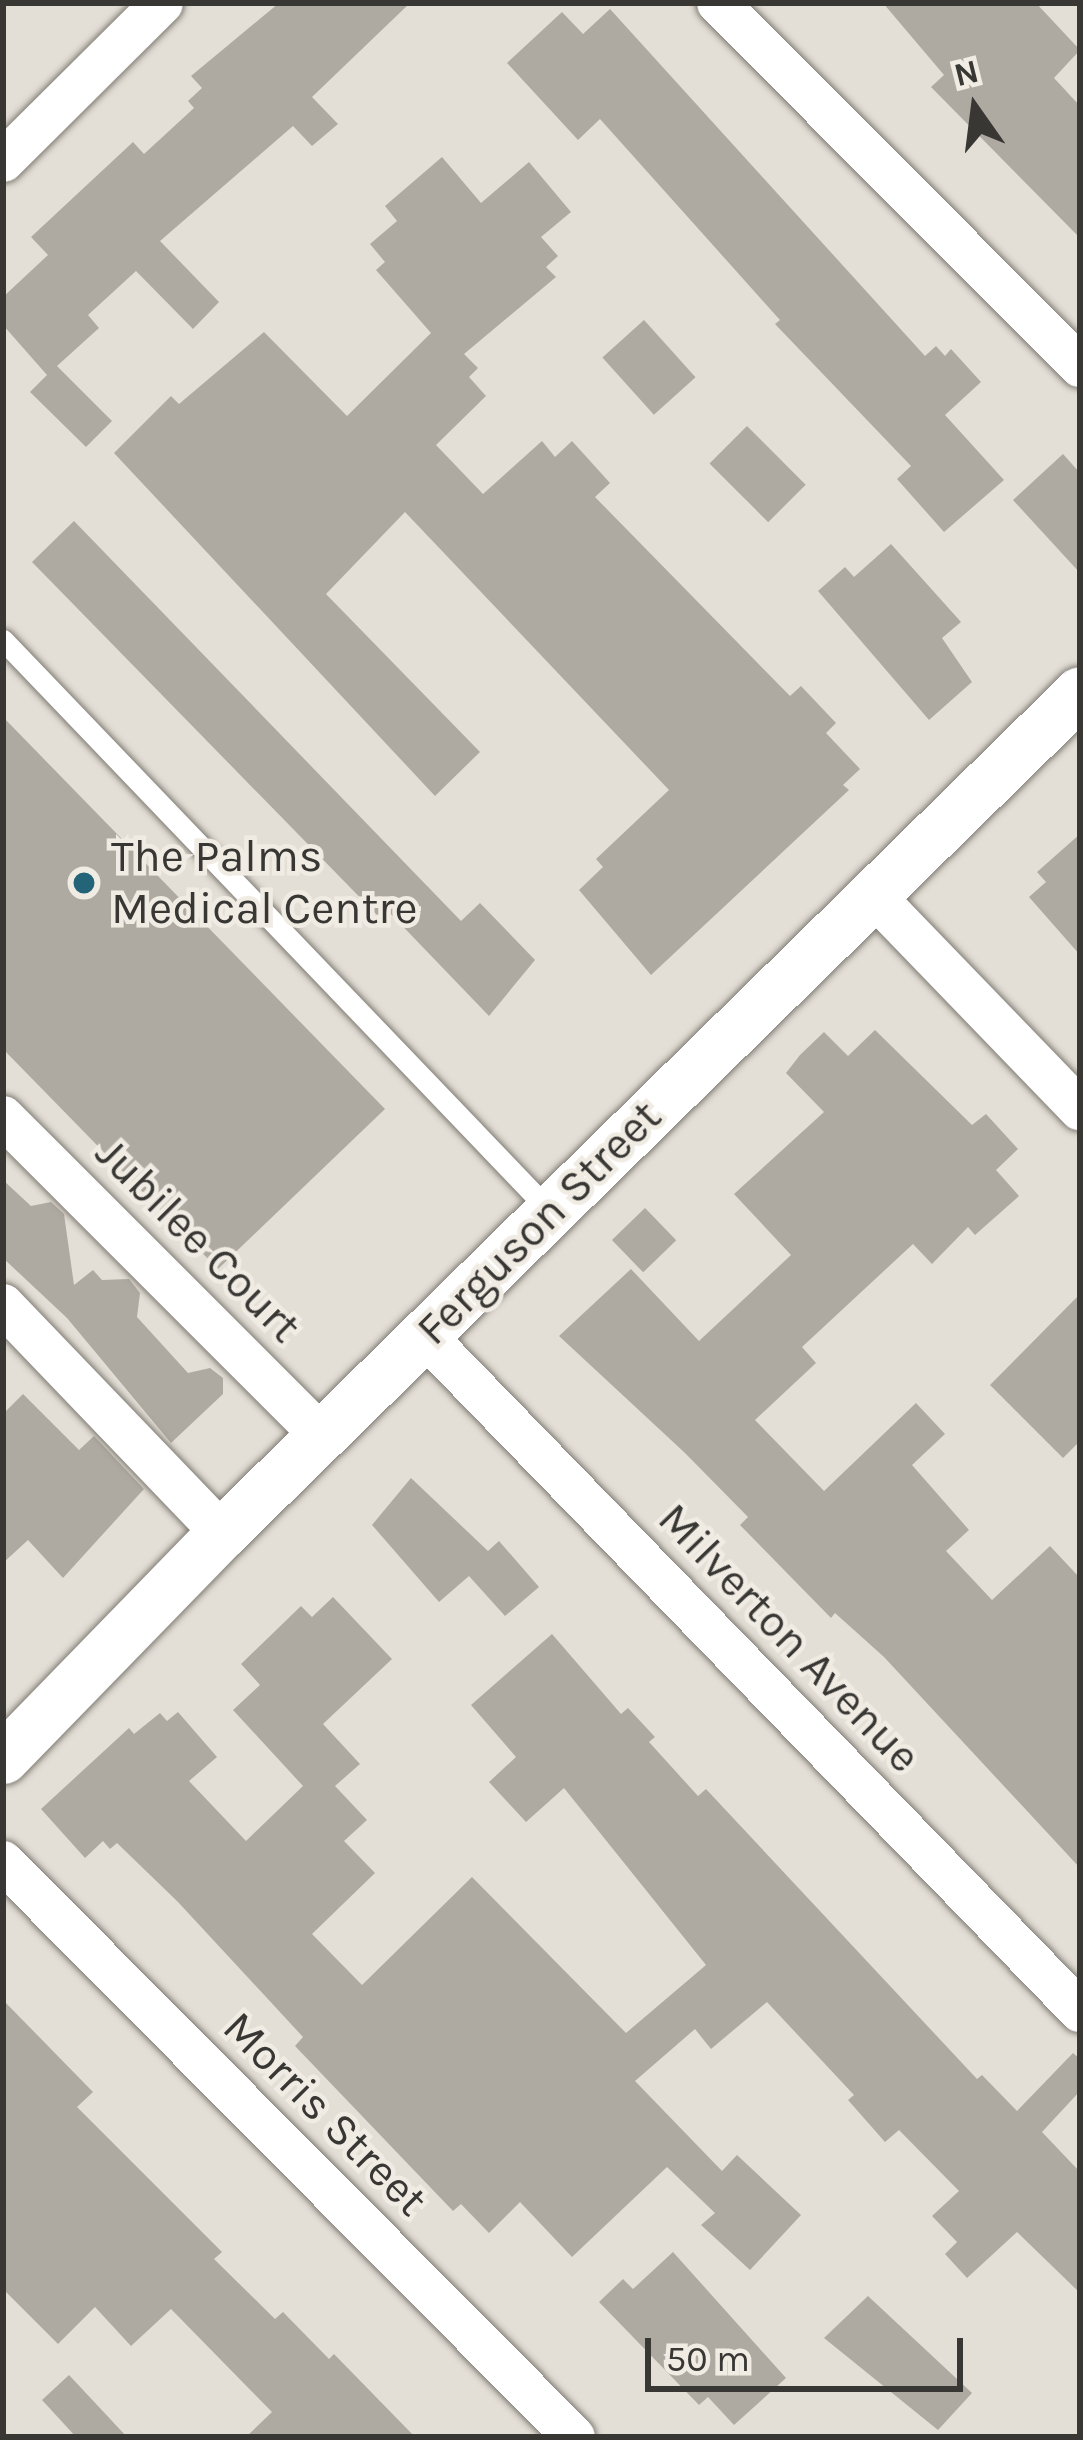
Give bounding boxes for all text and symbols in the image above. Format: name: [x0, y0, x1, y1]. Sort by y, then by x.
north arrow: [915, 48, 1035, 168]
text: N: [950, 52, 982, 94]
place label: The Palms Medical Centre: [111, 830, 418, 936]
marker: The Palms Medical Centre: [68, 867, 100, 899]
street label: Ferguson Street: [406, 1090, 672, 1356]
street label: Jubilee Court: [84, 1126, 312, 1354]
street label: Milverton Avenue: [647, 1492, 931, 1784]
street label: Morris Street: [212, 2001, 438, 2227]
scale bar: [651, 2314, 969, 2388]
text: 50 m: [666, 2338, 750, 2380]

